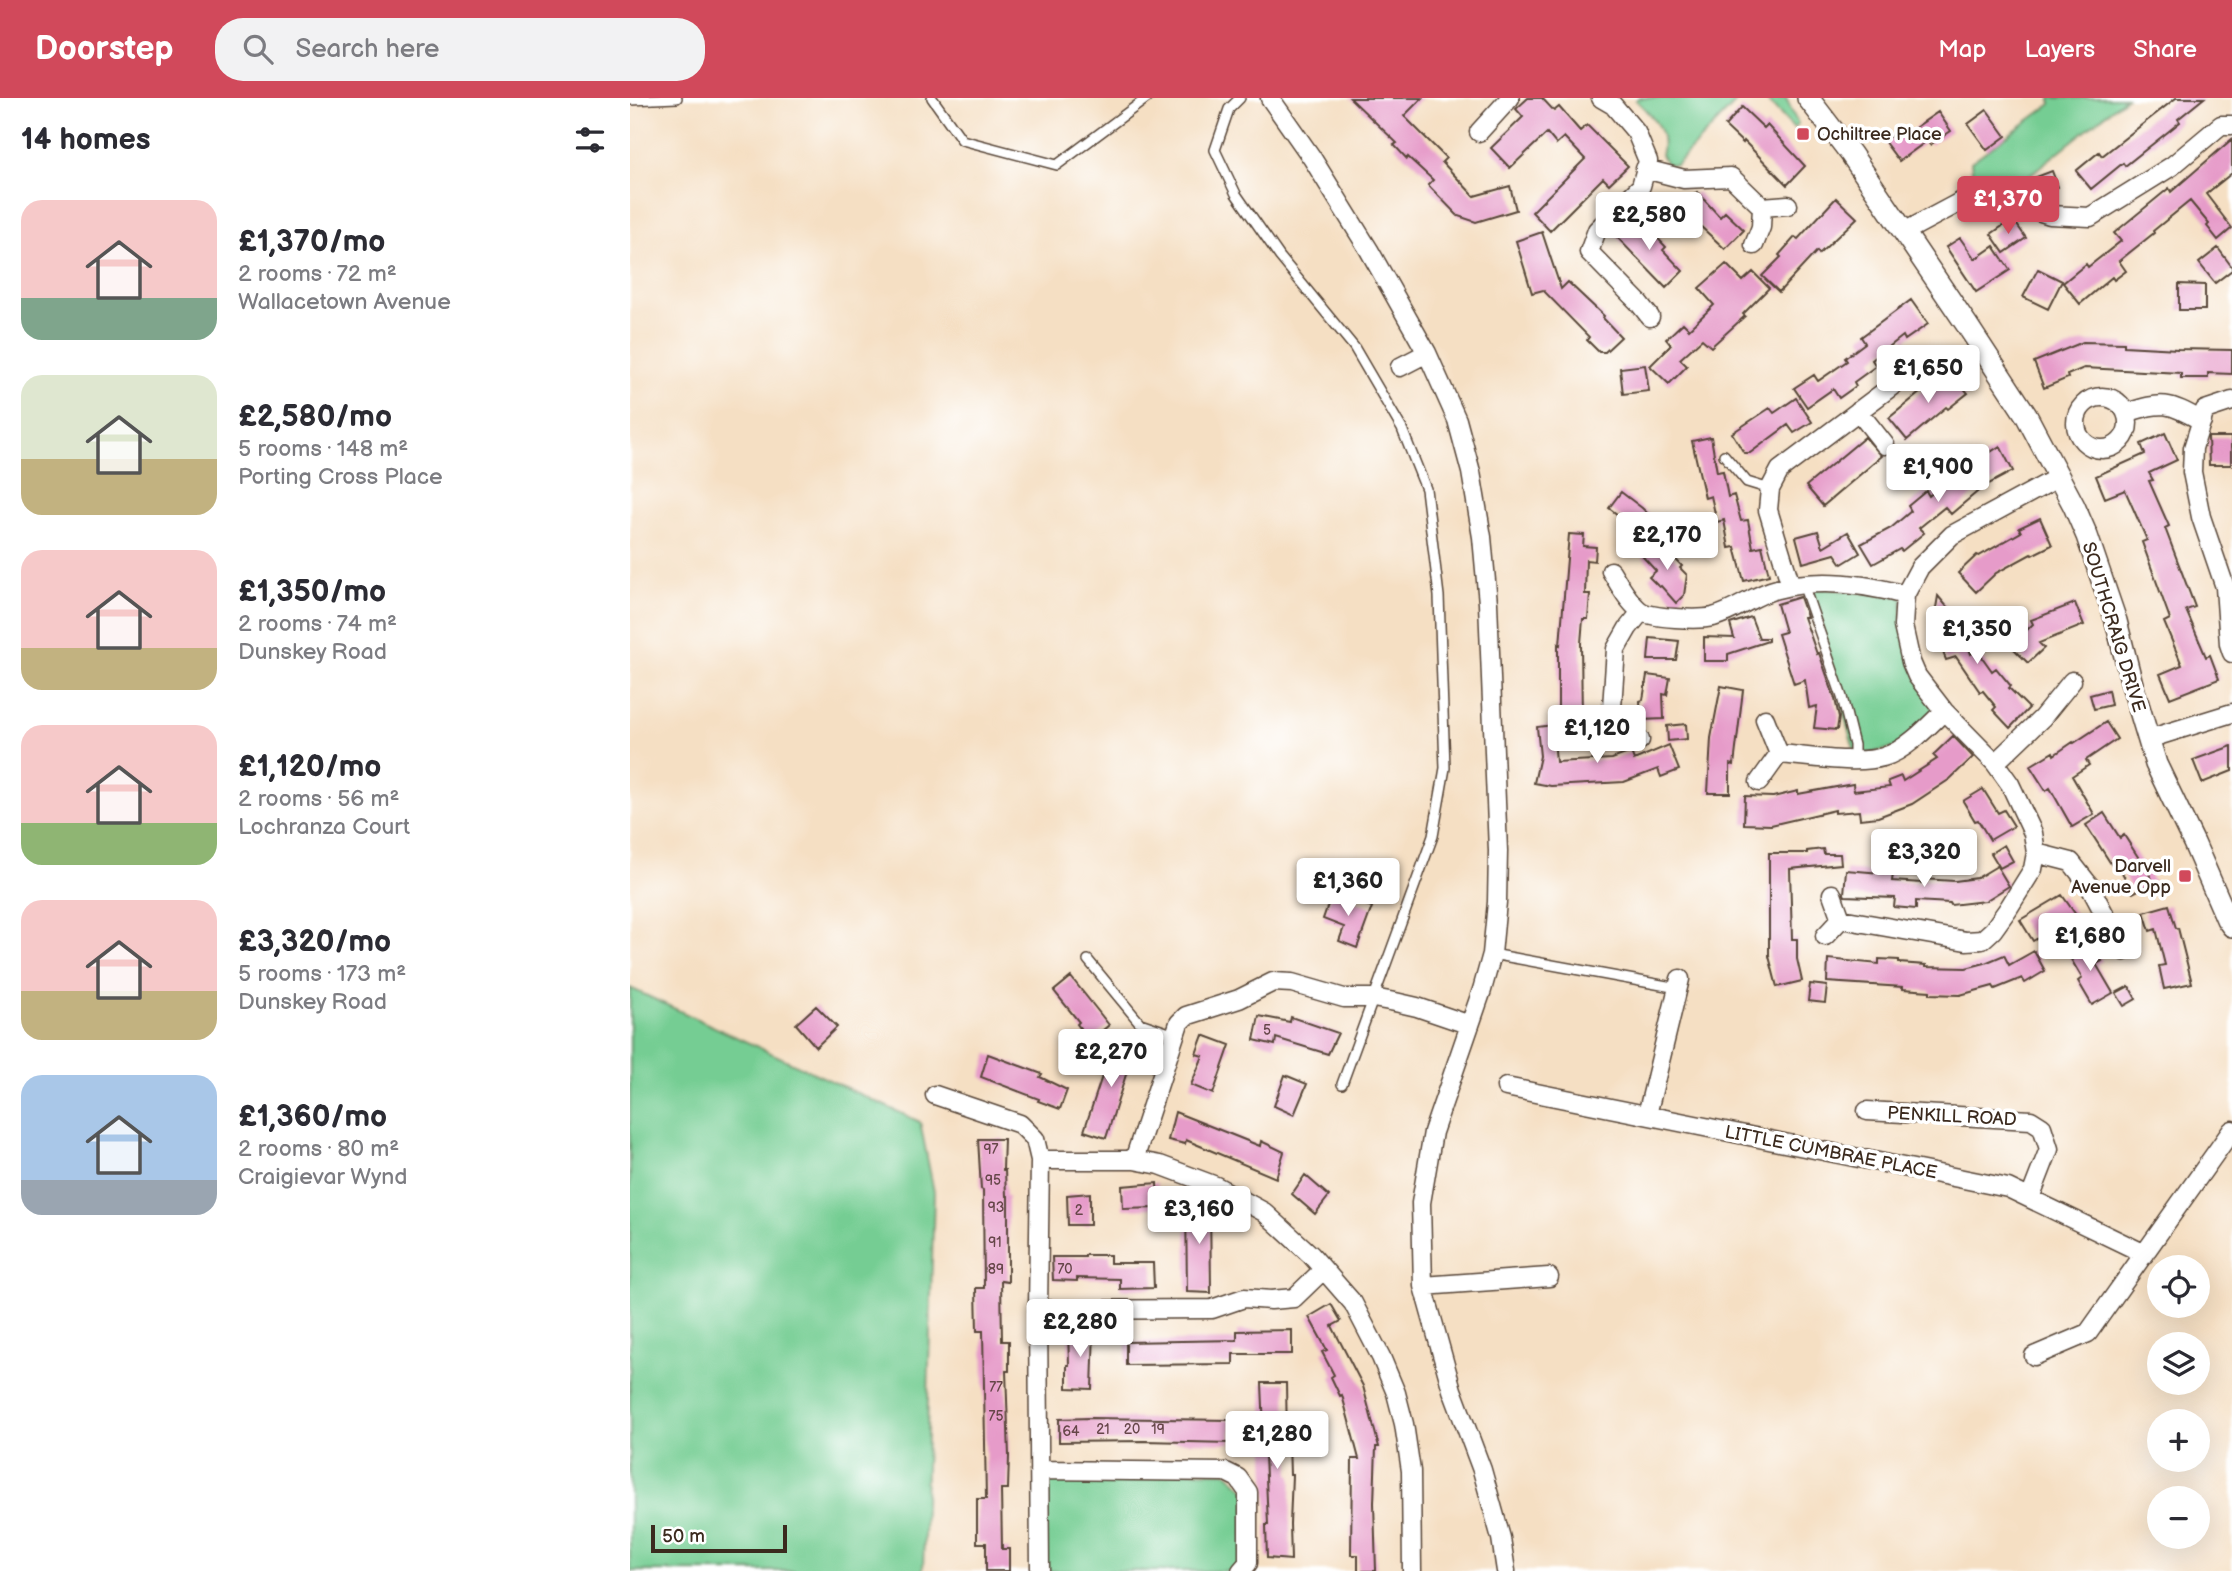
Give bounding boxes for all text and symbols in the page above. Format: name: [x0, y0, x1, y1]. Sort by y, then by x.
search box: [215, 18, 705, 81]
text: Doorstep: [35, 29, 173, 69]
icon: search: [239, 30, 277, 68]
text: Search here: [295, 34, 439, 65]
text: Map: [1938, 35, 1986, 64]
text: Layers: [2024, 35, 2095, 64]
text: Share: [2133, 35, 2197, 64]
icon: filters: [571, 121, 609, 159]
text: 14 homes: [21, 122, 150, 158]
place label: Ochiltree Place: [1817, 124, 1942, 145]
marker: Ochiltree Place: [1795, 126, 1811, 142]
pin: £1,370: [1951, 176, 2065, 236]
text: £1,370: [1973, 185, 2043, 213]
pin: £2,580: [1592, 192, 1706, 252]
text: £2,580: [1612, 201, 1686, 229]
text: £1,370/mo: [238, 224, 385, 260]
icon: home: [77, 228, 161, 312]
text: 2 rooms · 72 m²: [238, 260, 397, 288]
text: Wallacetown Avenue: [238, 288, 451, 316]
pin: £1,650: [1871, 345, 1985, 405]
text: £1,650: [1893, 354, 1963, 382]
text: £2,580/mo: [238, 399, 392, 435]
icon: home: [77, 403, 161, 487]
text: 5 rooms · 148 m²: [238, 435, 408, 463]
pin: £1,900: [1881, 444, 1995, 504]
text: £1,900: [1902, 453, 1974, 481]
text: Porting Cross Place: [238, 463, 443, 491]
pin: £2,170: [1610, 512, 1724, 572]
text: £2,170: [1632, 521, 1702, 549]
street label: SOUTHCRAIG DRIVE: [2078, 540, 2149, 715]
text: £1,350/mo: [238, 574, 386, 610]
icon: home: [77, 578, 161, 662]
pin: £1,350: [1920, 606, 2034, 666]
text: 2 rooms · 74 m²: [238, 610, 397, 638]
text: £1,350: [1942, 615, 2012, 643]
text: Dunskey Road: [238, 638, 387, 666]
pin: £1,120: [1540, 706, 1654, 765]
text: £1,120: [1564, 714, 1630, 742]
text: £1,120/mo: [238, 749, 381, 785]
icon: home: [77, 753, 161, 837]
text: 2 rooms · 56 m²: [238, 785, 400, 813]
text: Lochranza Court: [238, 813, 410, 841]
pin: £3,320: [1867, 830, 1981, 889]
text: £3,320: [1887, 838, 1961, 866]
place label: Darvell Avenue Opp: [2071, 856, 2171, 898]
pin: £1,360: [1291, 858, 1405, 918]
text: £1,360: [1313, 867, 1383, 895]
marker: Darvell Avenue Opp: [2177, 868, 2193, 884]
pin: £1,680: [2033, 914, 2147, 973]
text: £1,680: [2054, 922, 2126, 950]
text: £3,320/mo: [238, 924, 391, 960]
icon: home: [77, 928, 161, 1012]
text: 5 rooms · 173 m²: [238, 960, 406, 988]
text: Dunskey Road: [238, 988, 387, 1016]
house number: 5: [1263, 1022, 1271, 1039]
pin: £2,270: [1054, 1030, 1168, 1089]
text: £2,270: [1074, 1038, 1148, 1066]
text: £1,360/mo: [238, 1099, 387, 1135]
icon: home: [77, 1103, 161, 1187]
street label: PENKILL ROAD: [1887, 1103, 2017, 1130]
street label: LITTLE CUMBRAE PLACE: [1723, 1122, 1939, 1183]
text: 2 rooms · 80 m²: [238, 1135, 399, 1163]
house number: 97: [984, 1141, 999, 1158]
text: Craigievar Wynd: [238, 1163, 407, 1191]
house number: 95: [985, 1172, 1001, 1189]
pin: £3,160: [1142, 1186, 1256, 1246]
text: £3,160: [1164, 1195, 1234, 1223]
house number: 93: [988, 1199, 1004, 1216]
house number: 2: [1075, 1202, 1084, 1219]
house number: 91: [988, 1234, 1002, 1251]
map controls: [2147, 1255, 2210, 1549]
button: locate: [2147, 1255, 2210, 1318]
house number: 89: [988, 1261, 1004, 1278]
house number: 70: [1057, 1261, 1073, 1278]
pin: £2,280: [1023, 1300, 1137, 1359]
text: £2,280: [1042, 1308, 1118, 1336]
button: layers: [2147, 1332, 2210, 1395]
house number: 77: [989, 1379, 1003, 1396]
house number: 75: [989, 1408, 1003, 1425]
button: +: [2147, 1409, 2210, 1472]
pin: £1,280: [1220, 1412, 1334, 1471]
text: £1,280: [1241, 1420, 1313, 1448]
house number: 21: [1096, 1421, 1110, 1438]
house number: 20: [1124, 1421, 1140, 1438]
house number: 19: [1151, 1421, 1165, 1438]
house number: 64: [1062, 1423, 1080, 1440]
button: −: [2147, 1486, 2210, 1549]
scale bar: [651, 1522, 788, 1554]
text: 50 m: [662, 1525, 705, 1548]

